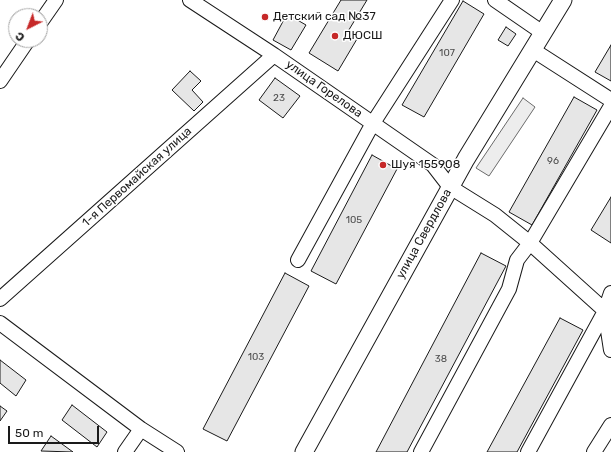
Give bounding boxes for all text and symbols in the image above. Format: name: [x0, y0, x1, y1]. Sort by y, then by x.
north arrow: [8, 8, 48, 48]
place label: Детский сад №37: [273, 10, 376, 24]
marker: Детский сад №37: [260, 12, 270, 22]
text: С: [13, 29, 28, 44]
place label: ДЮСШ: [343, 29, 382, 43]
marker: ДЮСШ: [330, 31, 340, 41]
house number: 107: [439, 47, 455, 59]
street label: улица Горелова: [283, 57, 365, 121]
house number: 23: [273, 92, 285, 104]
street label: 1-я Первомайская улица: [79, 124, 195, 230]
house number: 96: [547, 155, 559, 167]
place label: Шуя 155908: [391, 158, 460, 172]
marker: Шуя 155908: [378, 160, 388, 170]
street label: улица Свердлова: [393, 187, 455, 281]
house number: 105: [346, 214, 362, 226]
house number: 103: [248, 351, 264, 363]
house number: 38: [435, 353, 447, 365]
scale bar: [10, 418, 101, 444]
text: 50 m: [15, 426, 43, 440]

